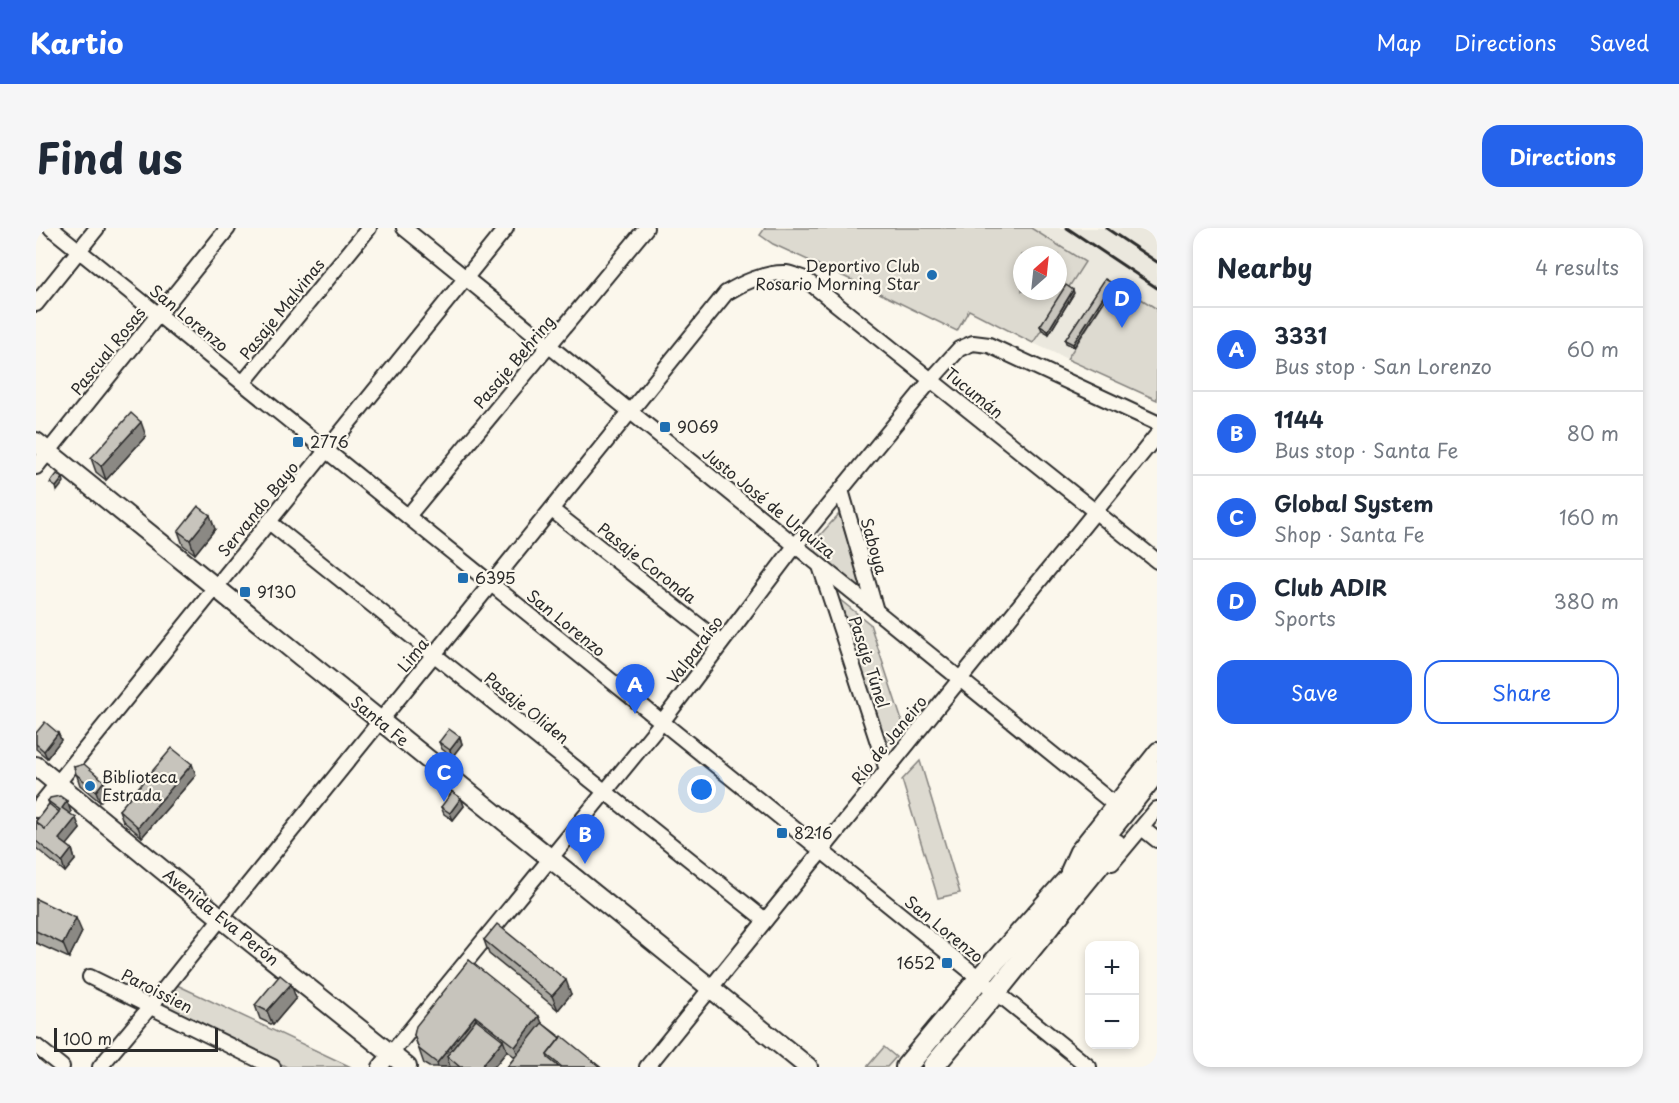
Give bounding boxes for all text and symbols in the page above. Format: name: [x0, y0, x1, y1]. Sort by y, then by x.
text: Kartio: [30, 21, 124, 64]
text: Map: [1376, 26, 1421, 58]
text: Directions: [1454, 26, 1556, 58]
text: Saved: [1589, 26, 1649, 58]
text: Find us: [36, 125, 183, 188]
button: Directions: [1482, 125, 1643, 187]
north arrow: [1013, 246, 1067, 300]
text: Nearby: [1217, 248, 1312, 287]
text: 4 results: [1535, 252, 1619, 282]
street label: Pasaje Malvinas: [233, 253, 330, 364]
place label: Deportivo Club Rosario Morning Star: [755, 253, 921, 295]
marker: Deportivo Club Rosario Morning Star: [925, 268, 939, 282]
street label: San Lorenzo: [145, 278, 234, 357]
pin: D: [1102, 279, 1142, 328]
street label: Pascual Rosas: [64, 301, 150, 400]
street label: Pasaje Behring: [467, 310, 559, 413]
text: 3331: [1274, 318, 1327, 351]
text: A: [1229, 334, 1244, 364]
text: 60 m: [1567, 334, 1619, 364]
text: Bus stop · San Lorenzo: [1274, 351, 1492, 381]
street label: Tucumán: [940, 361, 1009, 423]
text: 1144: [1274, 402, 1324, 435]
place label: 9069: [677, 414, 719, 438]
text: B: [1230, 418, 1243, 448]
text: 80 m: [1567, 418, 1619, 448]
marker: 9069: [658, 420, 672, 434]
place label: 2776: [310, 429, 349, 453]
marker: 2776: [291, 435, 305, 449]
text: Bus stop · Santa Fe: [1274, 435, 1458, 465]
street label: Justo José de Urquiza: [698, 441, 841, 564]
street label: Servando Bayo: [211, 455, 303, 561]
text: Global System: [1274, 486, 1434, 519]
text: C: [1229, 502, 1244, 532]
text: 160 m: [1559, 502, 1619, 532]
street label: Saboya: [855, 514, 895, 577]
street label: Pasaje Coronda: [593, 516, 702, 609]
text: Shop · Santa Fe: [1274, 519, 1425, 549]
place label: 6395: [475, 565, 516, 589]
text: Club ADIR: [1274, 570, 1387, 603]
marker: 6395: [456, 571, 470, 585]
place label: 9130: [257, 579, 296, 603]
street label: San Lorenzo: [522, 583, 611, 662]
marker: 9130: [238, 585, 252, 599]
text: D: [1229, 586, 1244, 616]
text: 380 m: [1553, 586, 1619, 616]
text: Sports: [1274, 603, 1336, 633]
street label: Valparaíso: [660, 610, 728, 689]
street label: Pasaje Túnel: [844, 613, 896, 711]
street label: Lima: [391, 632, 433, 677]
button: Save: [1217, 660, 1412, 724]
button: Share: [1424, 660, 1619, 724]
pin: A: [616, 664, 654, 714]
street label: Pasaje Oliden: [480, 665, 575, 749]
street label: Santa Fe: [346, 689, 415, 751]
street label: Río de Janeiro: [845, 690, 932, 789]
pin: C: [424, 752, 464, 802]
place label: Biblioteca Estrada: [102, 764, 177, 806]
your location: [687, 775, 716, 804]
marker: Biblioteca Estrada: [83, 779, 97, 793]
pin: B: [566, 814, 604, 864]
place label: 8216: [794, 820, 832, 844]
marker: 8216: [775, 826, 789, 840]
street label: Avenida Eva Perón: [159, 862, 285, 971]
street label: San Lorenzo: [900, 889, 989, 968]
map controls: [1085, 941, 1139, 1049]
button: +: [1085, 941, 1139, 995]
place label: 1652: [897, 950, 935, 974]
marker: 1652: [940, 956, 954, 970]
street label: Paroissien: [118, 962, 197, 1018]
button: −: [1085, 995, 1139, 1049]
scale bar: [54, 1025, 218, 1052]
text: 100 m: [63, 1026, 112, 1050]

